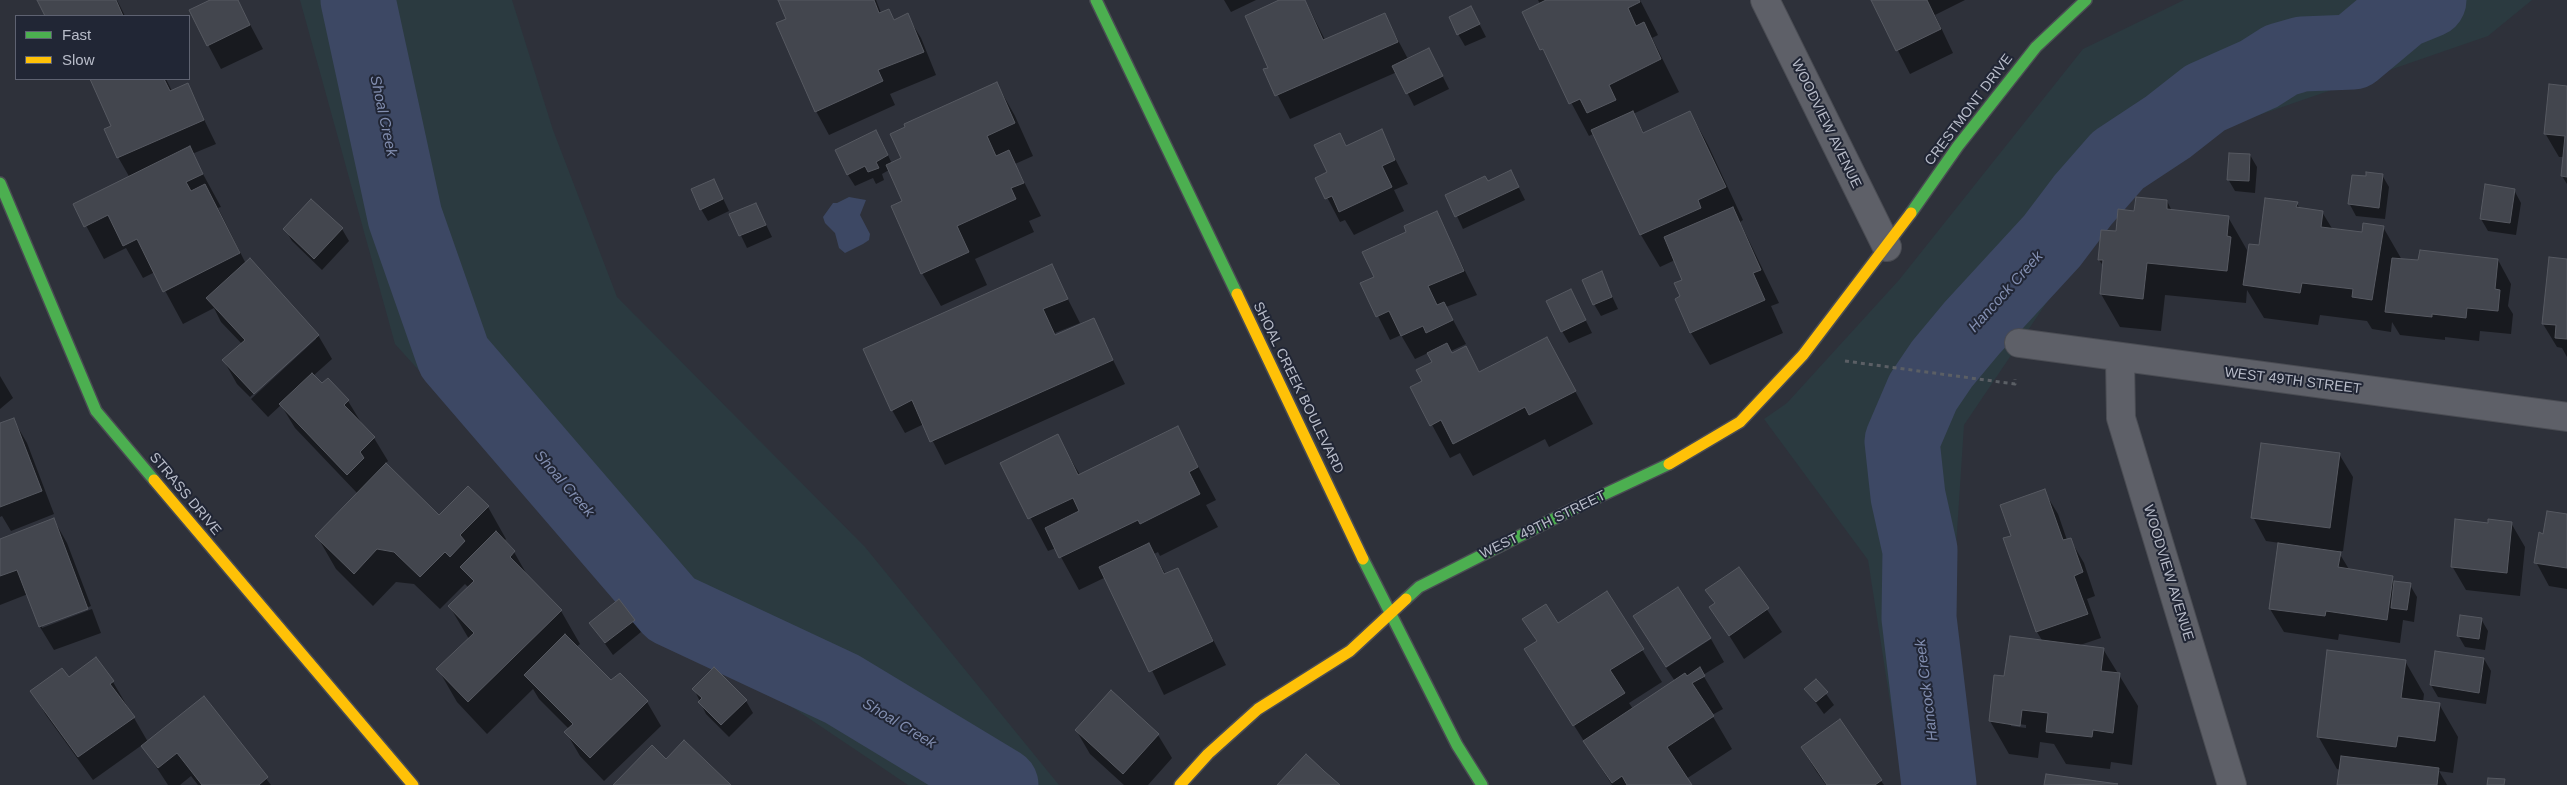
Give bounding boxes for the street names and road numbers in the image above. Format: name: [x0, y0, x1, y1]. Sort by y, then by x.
street label: CRESTMONT DRIVE: [1922, 51, 2016, 169]
street label: WOODVIEW AVENUE: [1787, 57, 1865, 191]
street label: SHOAL CREEK BOULEVARD: [1249, 299, 1347, 477]
street label: WEST 49TH STREET: [2224, 364, 2362, 398]
street label: STRASS DRIVE: [146, 449, 224, 539]
street label: WEST 49TH STREET: [1477, 487, 1609, 563]
street label: WOODVIEW AVENUE: [2139, 503, 2197, 643]

